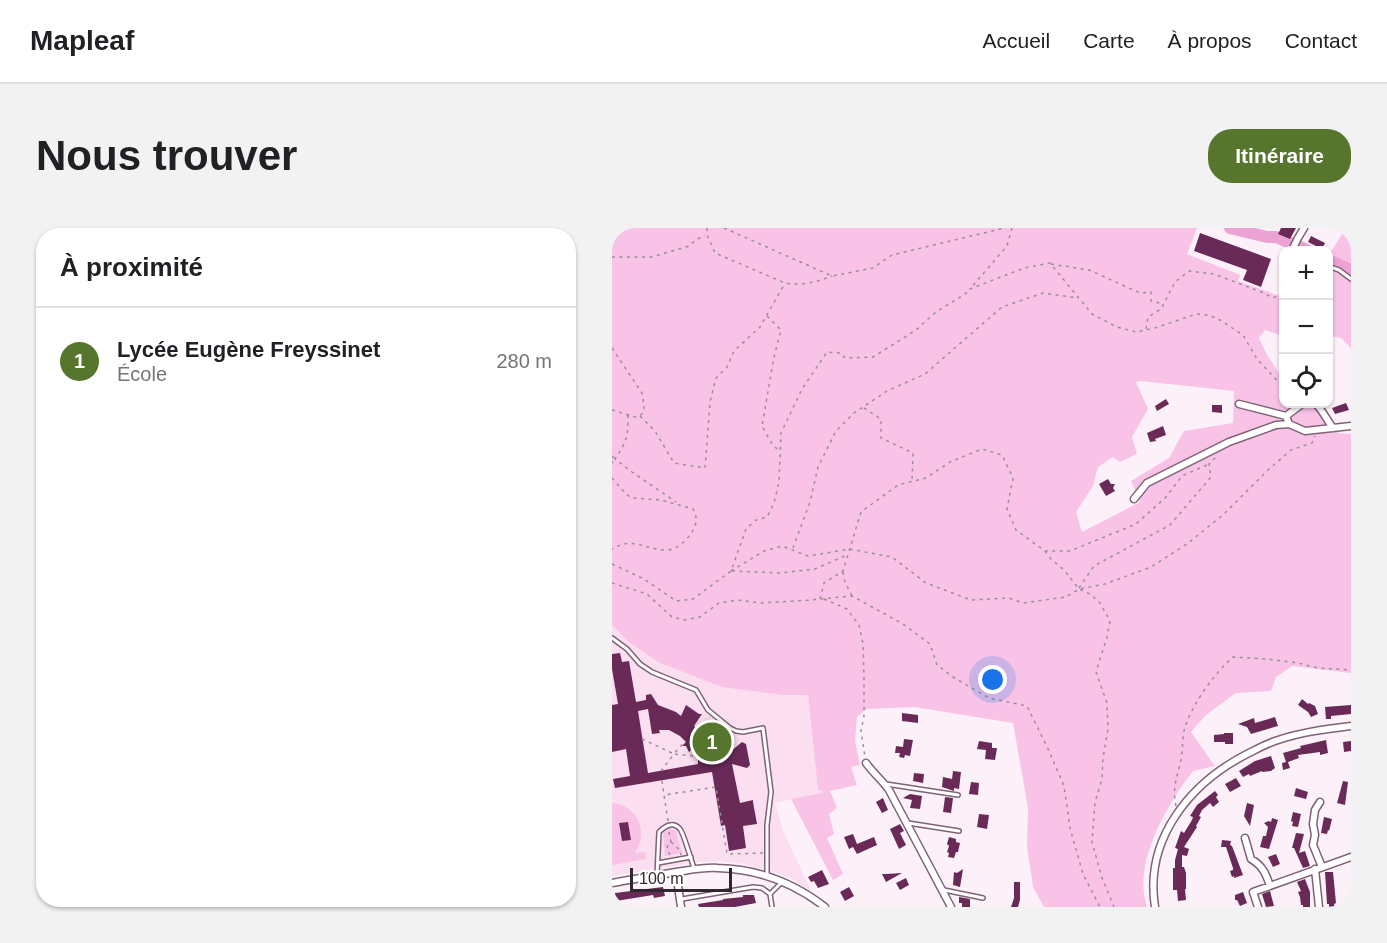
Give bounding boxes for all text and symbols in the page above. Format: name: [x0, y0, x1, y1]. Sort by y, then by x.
text: Mapleaf: [30, 25, 134, 56]
text: Accueil: [983, 29, 1050, 52]
text: Carte: [1083, 29, 1135, 52]
text: À propos: [1168, 29, 1252, 52]
text: Contact: [1285, 29, 1357, 52]
button: Itinéraire: [1208, 129, 1351, 183]
text: Nous trouver: [36, 132, 297, 179]
map controls: [1279, 246, 1333, 408]
button: +: [1279, 246, 1333, 300]
text: À proximité: [60, 252, 203, 282]
button: −: [1279, 300, 1333, 354]
text: Lycée Eugène Freyssinet: [117, 337, 380, 362]
text: 1: [74, 350, 85, 372]
text: 280 m: [496, 350, 552, 372]
button: locate: [1279, 354, 1333, 408]
text: École: [117, 363, 167, 385]
your location: [978, 665, 1007, 694]
pin: 1: [692, 720, 732, 764]
scale bar: [630, 865, 732, 892]
text: 100 m: [639, 870, 683, 887]

